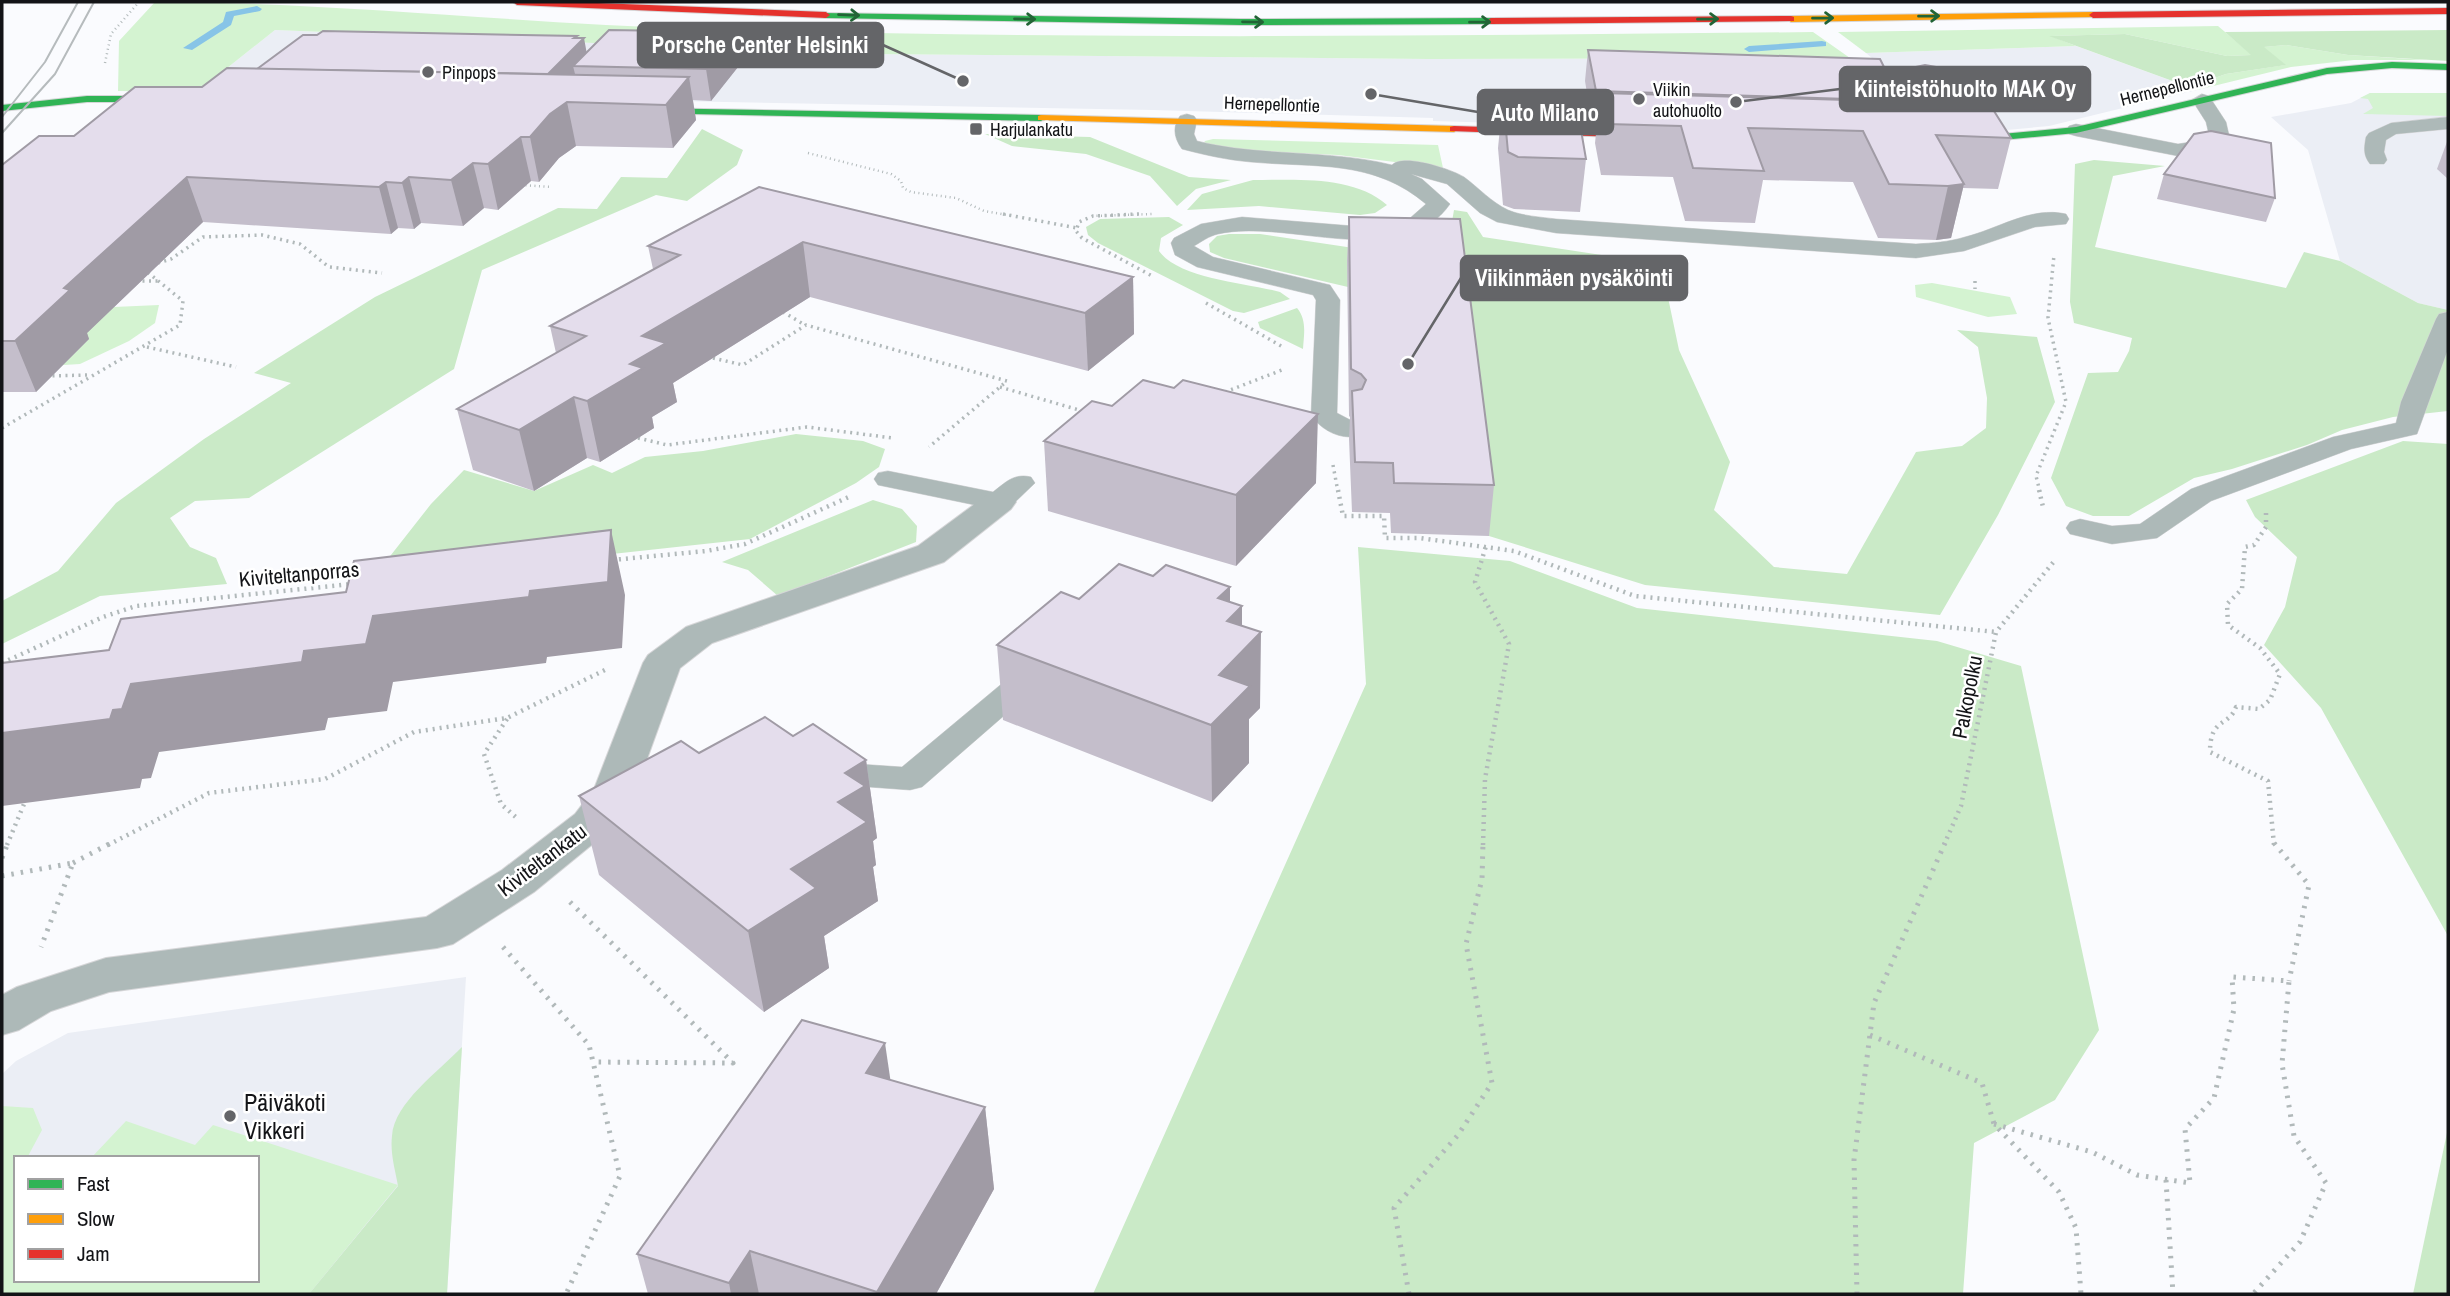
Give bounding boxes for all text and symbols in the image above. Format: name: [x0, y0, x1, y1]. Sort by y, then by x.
one-way arrow: [837, 8, 860, 21]
one-way arrow: [1918, 9, 1941, 23]
one-way arrow: [1811, 11, 1834, 25]
one-way arrow: [1014, 12, 1037, 26]
one-way arrow: [1696, 12, 1719, 26]
one-way arrow: [1241, 15, 1264, 29]
one-way arrow: [1469, 15, 1492, 29]
callout: Porsche Center Helsinki: [638, 23, 883, 67]
text: Porsche Center Helsinki: [652, 29, 868, 60]
place label: Pinpops: [442, 60, 496, 85]
marker: Pinpops: [420, 64, 436, 80]
street label: Hernepellontie: [2117, 64, 2217, 112]
callout: Kiinteistöhuolto MAK Oy: [1840, 67, 2090, 111]
text: Kiinteistöhuolto MAK Oy: [1854, 73, 2077, 104]
place label: Viikin autohuolto: [1653, 77, 1722, 123]
street label: Hernepellontie: [1224, 90, 1320, 118]
callout: Auto Milano: [1478, 90, 1613, 134]
marker: Viikin autohuolto: [1631, 91, 1647, 107]
text: Auto Milano: [1491, 97, 1599, 128]
place label: Harjulankatu: [990, 117, 1073, 142]
marker: Harjulankatu: [968, 121, 984, 137]
callout: Viikinmäen pysäköinti: [1461, 256, 1687, 300]
text: Viikinmäen pysäköinti: [1475, 262, 1673, 293]
street label: Kiviteltanporras: [238, 554, 360, 594]
street label: Palkopolku: [1945, 653, 1989, 741]
street label: Kiviteltankatu: [492, 817, 592, 903]
place label: Päiväkoti Vikkeri: [244, 1086, 326, 1146]
marker: Päiväkoti Vikkeri: [222, 1108, 238, 1124]
legend: [14, 1156, 259, 1282]
text: Fast: [77, 1169, 110, 1198]
text: Slow: [77, 1204, 115, 1233]
text: Jam: [77, 1239, 110, 1268]

